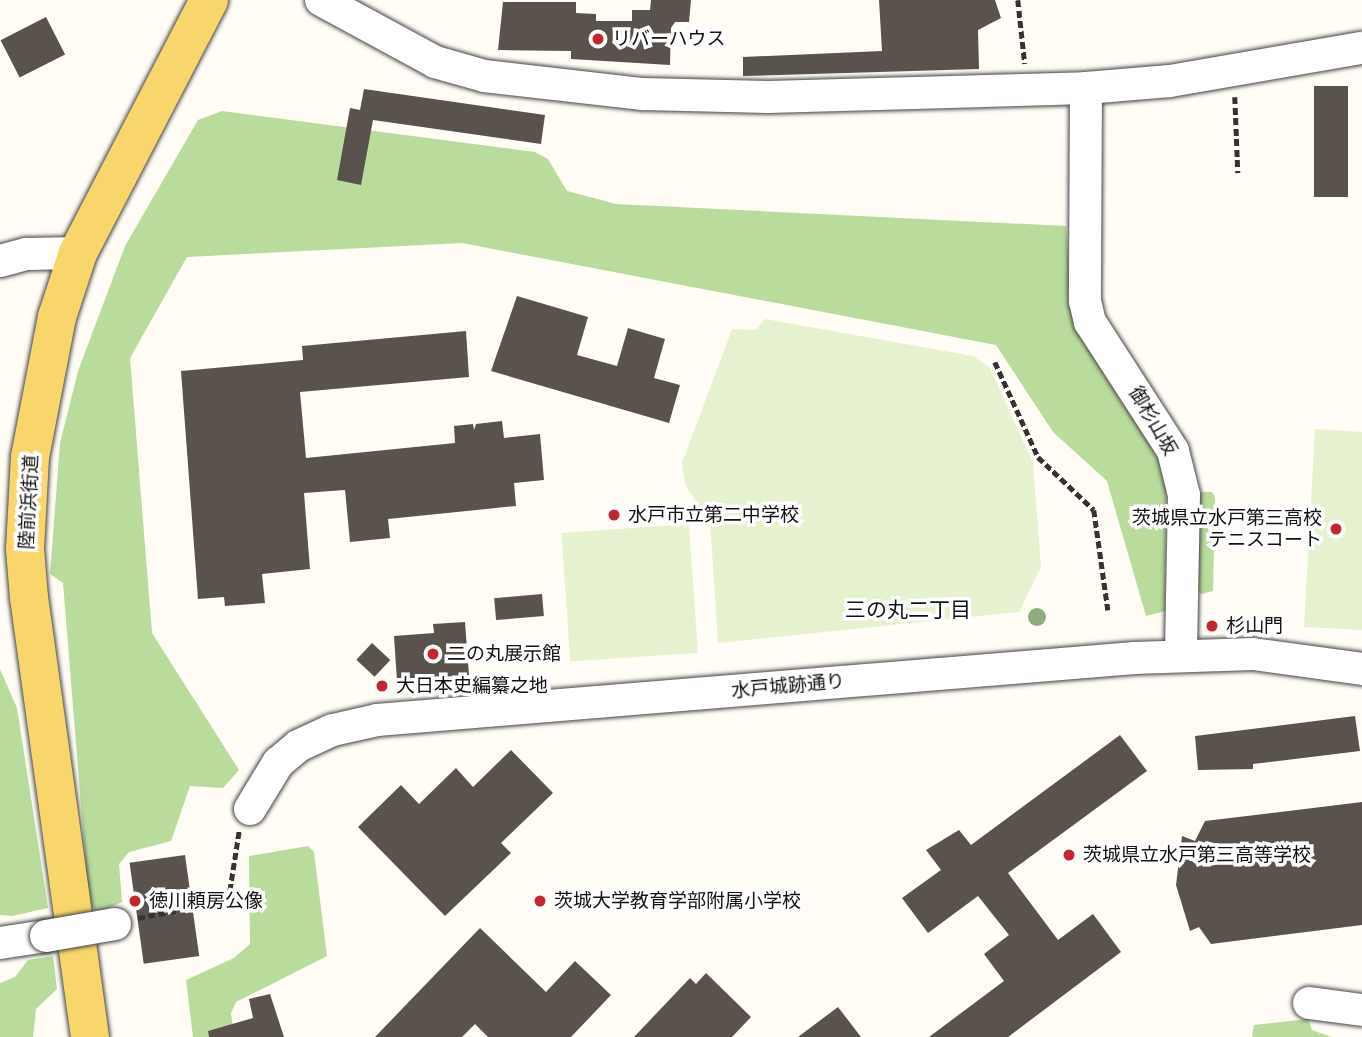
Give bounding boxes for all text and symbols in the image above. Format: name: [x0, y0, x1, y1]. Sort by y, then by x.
place label: リバーハウス: [612, 28, 726, 50]
marker: リバーハウス: [590, 31, 606, 47]
street label: 御杉山坂: [1124, 382, 1182, 460]
street label: 陸前浜街道: [15, 454, 43, 550]
place label: 水戸市立第二中学校: [628, 504, 799, 526]
marker: 水戸市立第二中学校: [606, 507, 622, 523]
place label: 茨城県立水戸第三高校 テニスコート: [1132, 507, 1322, 551]
marker: 茨城県立水戸第三高校 テニスコート: [1328, 521, 1344, 537]
district label: 三の丸二丁目: [845, 597, 971, 623]
place label: 杉山門: [1226, 615, 1283, 637]
marker: 杉山門: [1204, 618, 1220, 634]
place label: 二の丸展示館: [447, 643, 561, 665]
marker: 二の丸展示館: [425, 646, 441, 662]
street label: 水戸城跡通り: [730, 670, 846, 702]
place label: 大日本史編纂之地: [396, 675, 548, 697]
marker: 大日本史編纂之地: [374, 678, 390, 694]
place label: 茨城県立水戸第三高等学校: [1083, 844, 1311, 866]
marker: 茨城県立水戸第三高等学校: [1061, 847, 1077, 863]
place label: 徳川頼房公像: [149, 890, 263, 912]
place label: 茨城大学教育学部附属小学校: [554, 890, 801, 912]
marker: 徳川頼房公像: [127, 893, 143, 909]
marker: 茨城大学教育学部附属小学校: [532, 893, 548, 909]

